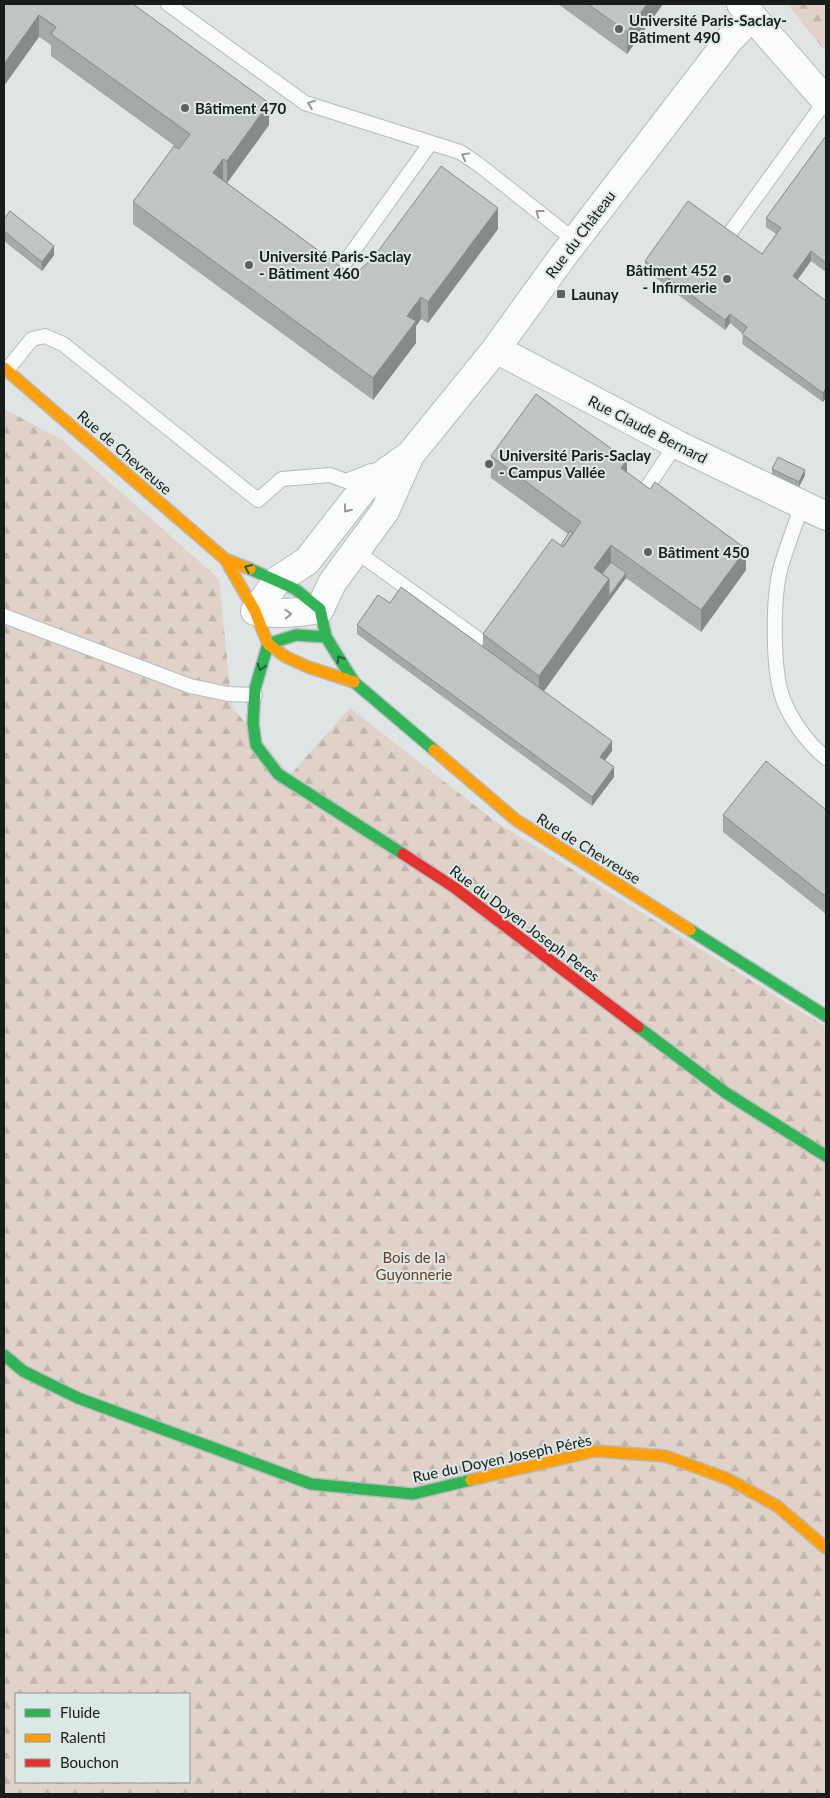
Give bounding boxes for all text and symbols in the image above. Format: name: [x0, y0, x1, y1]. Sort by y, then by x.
place label: Université Paris-Saclay- Bâtiment 490: [629, 11, 787, 46]
marker: Université Paris-Saclay- Bâtiment 490: [613, 23, 625, 35]
place label: Bâtiment 470: [195, 99, 286, 117]
one-way arrow: [307, 100, 316, 110]
marker: Bâtiment 470: [179, 102, 191, 114]
one-way arrow: [461, 152, 470, 162]
street label: Rue du Château: [541, 187, 619, 281]
one-way arrow: [536, 210, 545, 218]
place label: Université Paris-Saclay - Bâtiment 460: [259, 247, 411, 282]
marker: Université Paris-Saclay - Bâtiment 460: [243, 259, 255, 271]
place label: Bâtiment 452 - Infirmerie: [626, 261, 717, 296]
marker: Bâtiment 452 - Infirmerie: [721, 273, 733, 285]
place label: Launay: [571, 285, 619, 303]
marker: Launay: [555, 288, 567, 300]
street label: Rue Claude Bernard: [586, 391, 710, 467]
street label: Rue de Chevreuse: [74, 406, 176, 498]
place label: Université Paris-Saclay - Campus Vallée: [499, 446, 651, 481]
marker: Université Paris-Saclay - Campus Vallée: [483, 458, 495, 470]
one-way arrow: [345, 503, 353, 512]
place label: Bâtiment 450: [658, 543, 749, 561]
marker: Bâtiment 450: [642, 546, 654, 558]
one-way arrow: [244, 564, 253, 575]
one-way arrow: [284, 608, 292, 619]
one-way arrow: [337, 656, 346, 665]
one-way arrow: [257, 662, 267, 670]
street label: Rue de Chevreuse: [534, 809, 644, 887]
street label: Rue du Doyen Joseph Peres: [447, 861, 603, 985]
park label: Bois de la Guyonnerie: [376, 1248, 453, 1283]
street label: Rue du Doyen Joseph Pérès: [411, 1430, 593, 1486]
legend: [15, 1693, 190, 1783]
text: Fluide: [60, 1703, 100, 1721]
text: Ralenti: [60, 1728, 106, 1746]
text: Bouchon: [60, 1753, 119, 1771]

